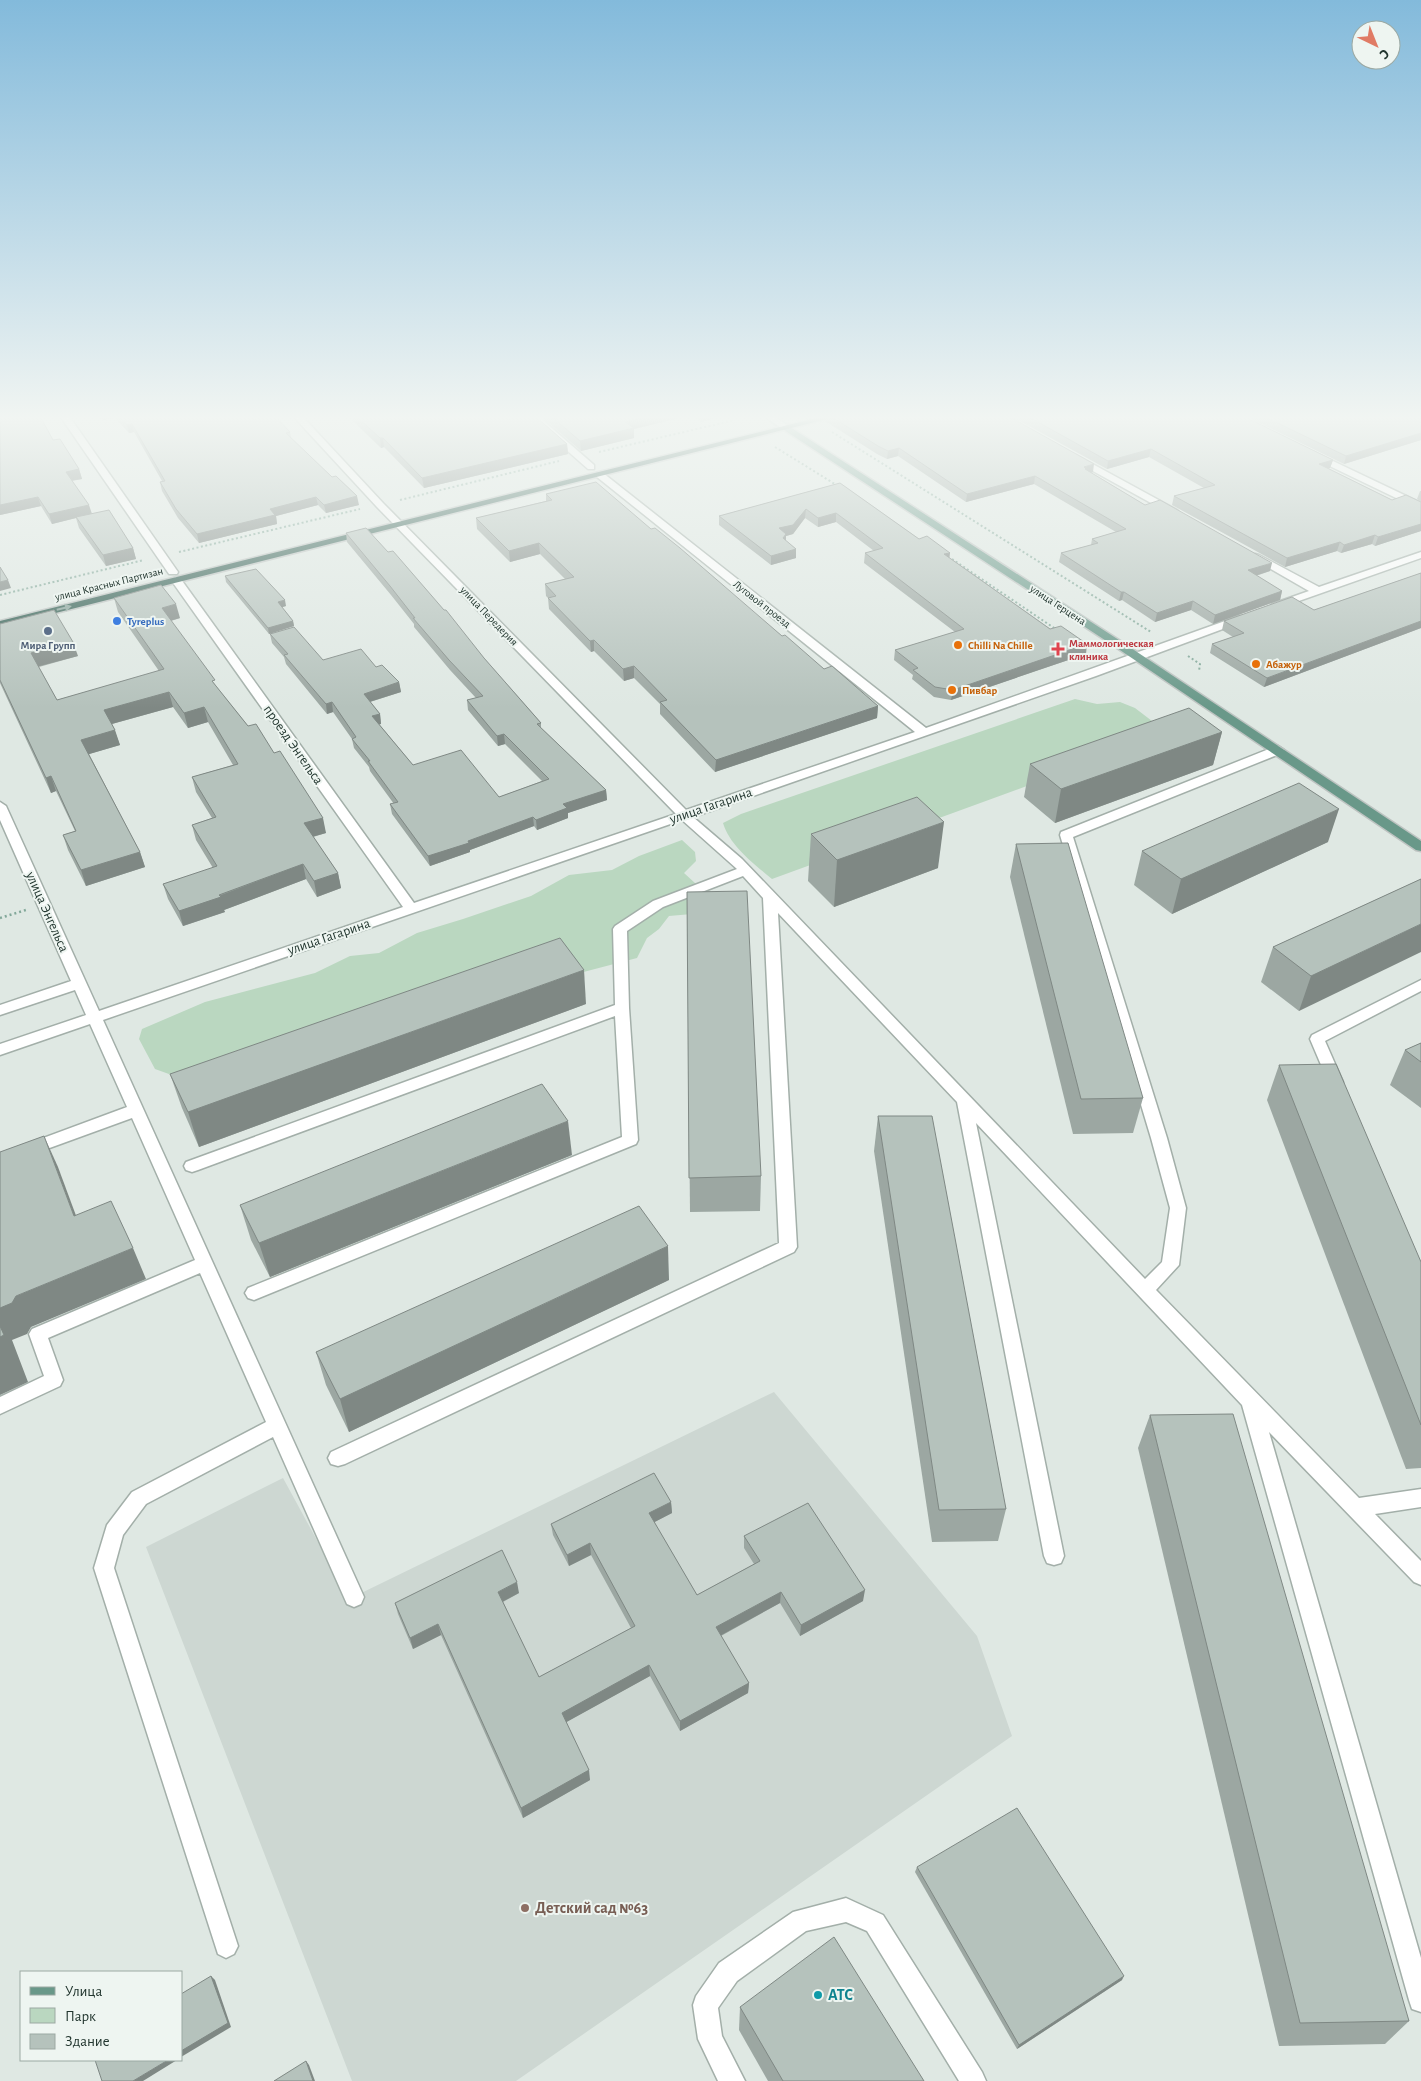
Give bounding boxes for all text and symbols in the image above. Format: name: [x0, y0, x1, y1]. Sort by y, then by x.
north arrow: [1351, 20, 1401, 70]
text: С: [1376, 46, 1392, 62]
street label: улица Красных Партизан: [53, 565, 164, 603]
street label: Луговой проезд: [731, 578, 793, 630]
street label: улица Герцена: [1027, 582, 1088, 627]
street label: улица Передерия: [457, 584, 520, 648]
one-way arrow: [57, 604, 72, 612]
marker: Tyreplus: [111, 615, 123, 627]
place label: Tyreplus: [127, 616, 164, 627]
marker: Мира Групп: [42, 625, 54, 637]
place label: Маммологическая клиника: [1069, 638, 1154, 662]
marker: Chilli Na Chille: [952, 639, 964, 651]
place label: Мира Групп: [20, 640, 76, 651]
place label: Chilli Na Chille: [968, 640, 1033, 651]
marker: Маммологическая клиника: [1051, 642, 1065, 656]
marker: Абажур: [1250, 658, 1262, 670]
place label: Абажур: [1266, 659, 1302, 670]
marker: Пивбар: [946, 684, 958, 696]
place label: Пивбар: [962, 685, 997, 696]
street label: проезд Энгельса: [261, 703, 326, 788]
street label: улица Гагарина: [667, 785, 755, 827]
street label: улица Энгельса: [23, 869, 71, 955]
street label: улица Гагарина: [285, 916, 373, 958]
place label: Детский сад №63: [535, 1900, 648, 1916]
marker: Детский сад №63: [519, 1902, 531, 1914]
legend: [20, 1971, 182, 2061]
text: Улица: [65, 1984, 102, 1999]
place label: АТС: [828, 1987, 853, 2003]
marker: АТС: [812, 1989, 824, 2001]
text: Парк: [65, 2009, 96, 2024]
text: Здание: [65, 2034, 110, 2049]

